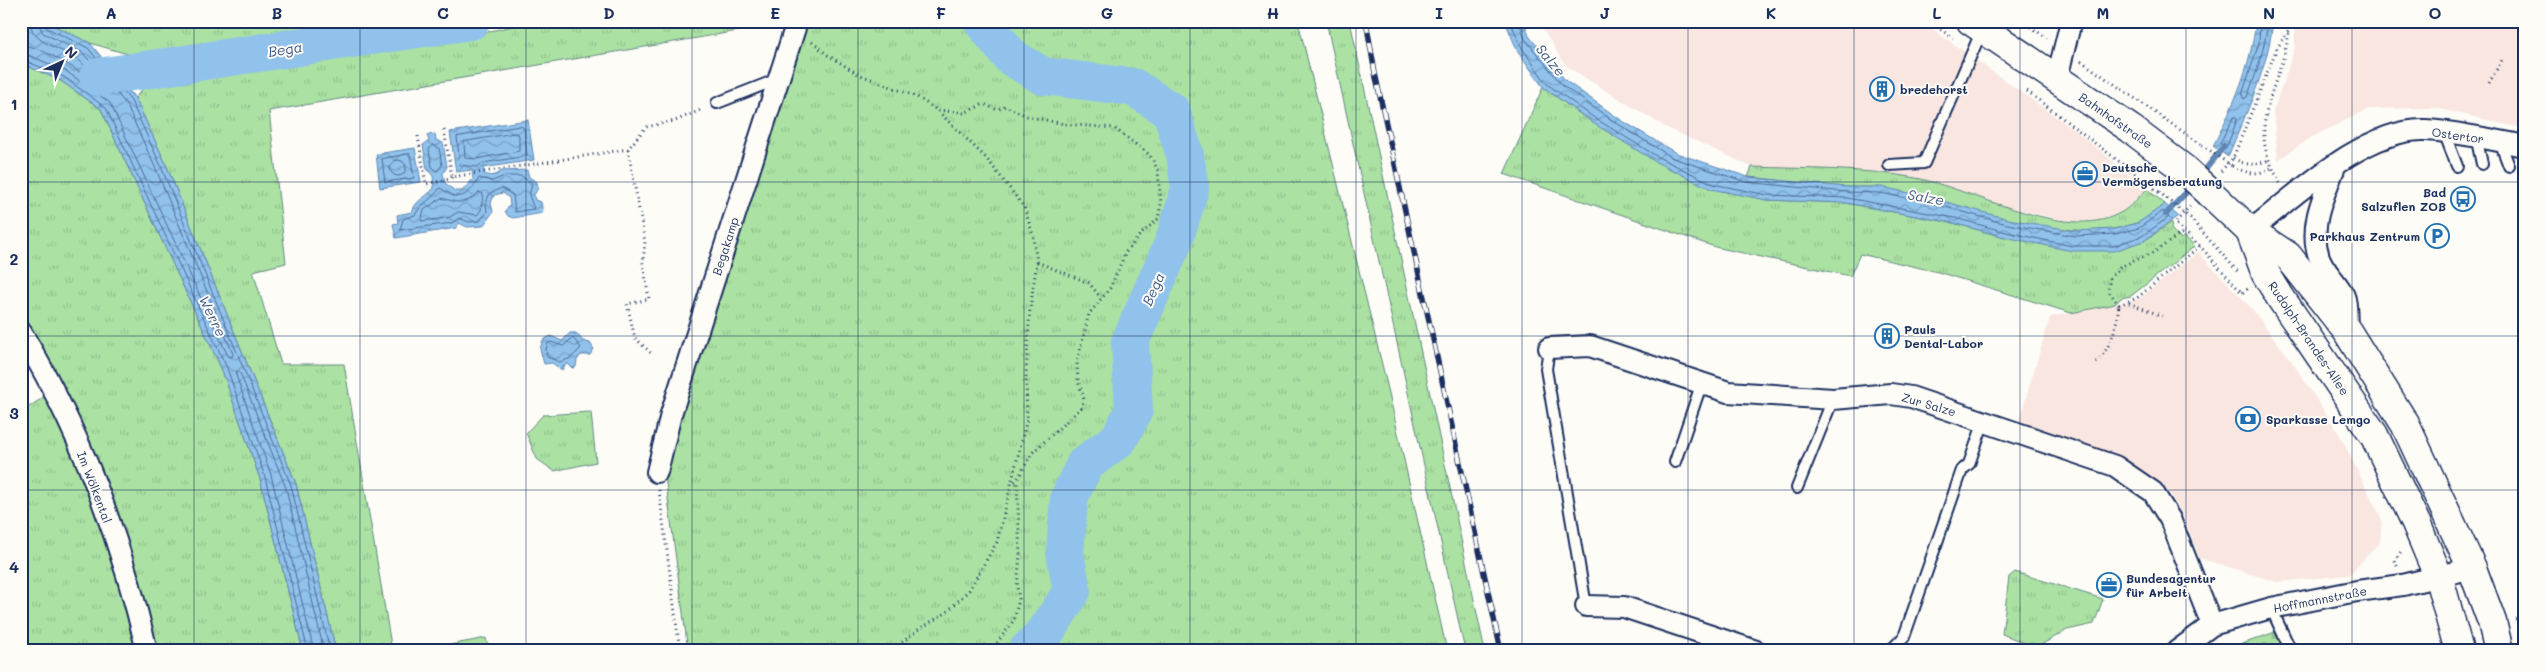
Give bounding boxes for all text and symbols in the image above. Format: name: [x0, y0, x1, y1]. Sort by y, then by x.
text: A: [105, 2, 117, 23]
text: B: [272, 2, 282, 23]
text: C: [437, 2, 449, 23]
text: D: [603, 2, 615, 23]
text: E: [770, 2, 780, 23]
text: F: [936, 2, 946, 23]
text: G: [1101, 2, 1113, 23]
text: H: [1267, 2, 1279, 23]
text: I: [1435, 2, 1443, 23]
text: J: [1600, 2, 1610, 23]
text: K: [1766, 2, 1776, 23]
text: L: [1932, 2, 1942, 23]
text: M: [2097, 2, 2109, 23]
text: N: [2263, 2, 2275, 23]
text: O: [2429, 2, 2442, 23]
water label: Bega: [267, 37, 303, 61]
north arrow: [38, 38, 88, 88]
water label: Salze: [1532, 40, 1570, 80]
text: N: [61, 42, 82, 63]
building icon: bredehorst: [1869, 76, 1895, 102]
place label: bredehorst: [1900, 81, 1968, 97]
street label: Bahnhofstraße: [2076, 89, 2156, 151]
text: 1: [10, 93, 18, 114]
street label: Ostertor: [2431, 123, 2485, 147]
place label: Deutsche Vermögensberatung: [2102, 159, 2222, 189]
office icon: Deutsche Vermögensberatung: [2072, 161, 2098, 187]
water label: Salze: [1906, 184, 1946, 210]
place label: Bad Salzuflen ZOB: [2361, 184, 2446, 214]
bus stop icon: Bad Salzuflen ZOB: [2450, 186, 2476, 212]
street label: Begakamp: [708, 215, 742, 277]
parking icon: Parkhaus Zentrum: [2424, 223, 2450, 249]
place label: Parkhaus Zentrum: [2310, 228, 2420, 244]
text: 2: [10, 248, 19, 269]
water label: Bega: [1137, 270, 1169, 308]
street label: Rudolph-Brandes-Allee: [2265, 278, 2353, 398]
water label: Werre: [195, 292, 231, 340]
place label: Pauls Dental-Labor: [1904, 321, 1983, 351]
building icon: Pauls Dental-Labor: [1874, 323, 1900, 349]
street label: Zur Salze: [1900, 389, 1958, 419]
text: 3: [9, 402, 19, 423]
bank icon: Sparkasse Lemgo: [2235, 406, 2261, 432]
place label: Sparkasse Lemgo: [2266, 411, 2370, 427]
street label: Im Wölkental: [74, 449, 116, 525]
text: 4: [9, 556, 19, 577]
place label: Bundesagentur für Arbeit: [2126, 570, 2216, 600]
office icon: Bundesagentur für Arbeit: [2096, 572, 2122, 598]
street label: Hoffmannstraße: [2272, 582, 2368, 616]

